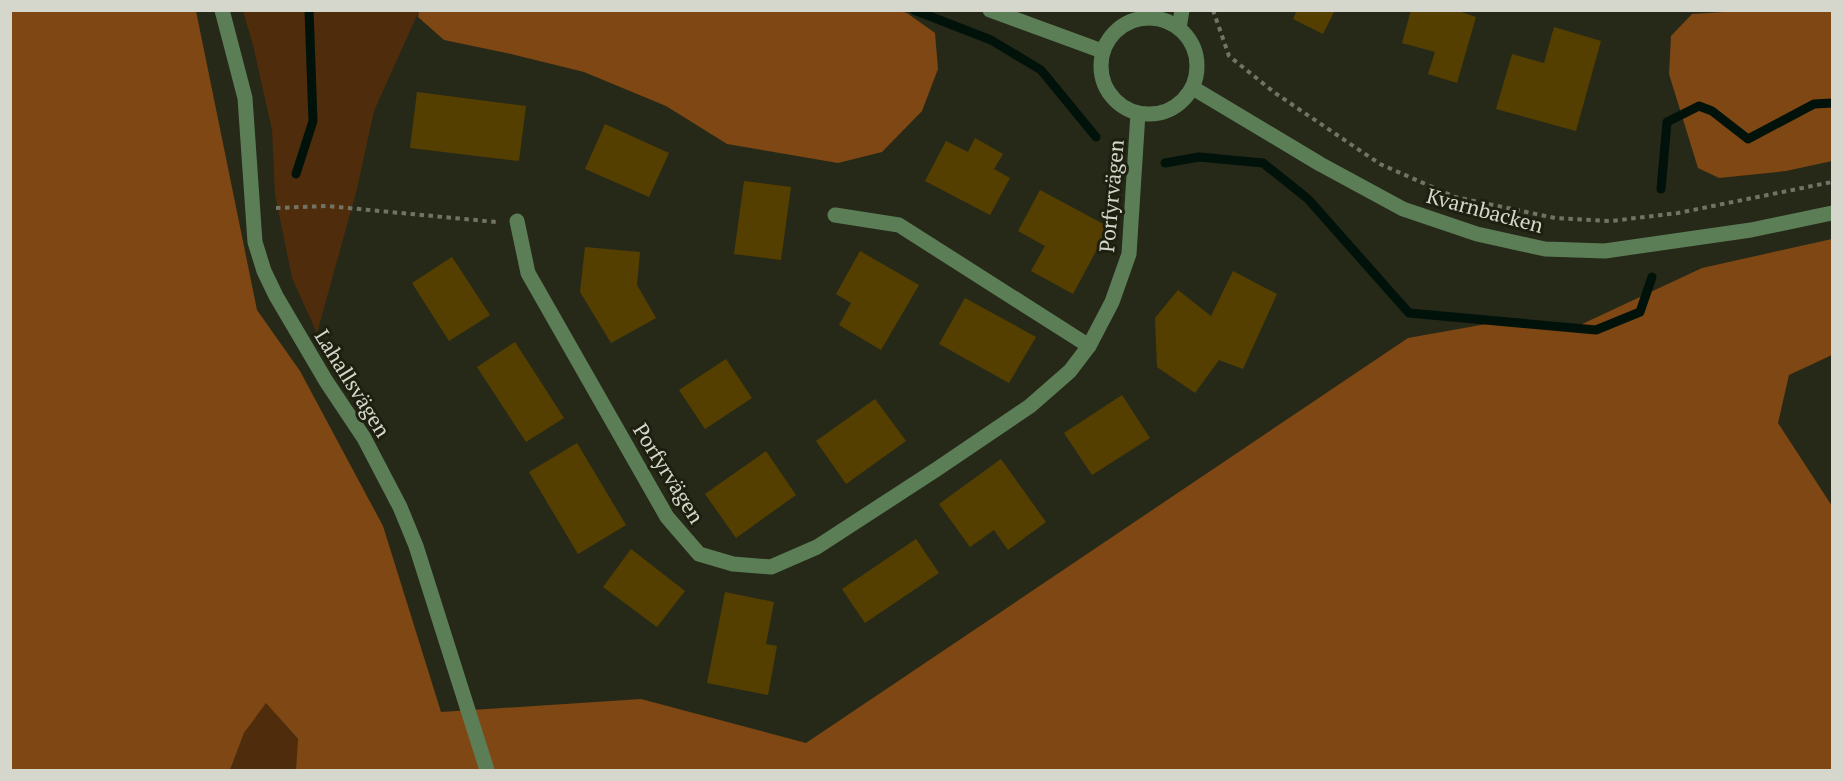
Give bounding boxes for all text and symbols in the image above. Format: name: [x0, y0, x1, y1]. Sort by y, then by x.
street label: Porfyrvägen: [1092, 138, 1130, 254]
street label: Kvarnbacken: [1424, 181, 1547, 239]
street label: Lahallsvägen: [309, 324, 398, 443]
street label: Porfyrvägen: [627, 418, 711, 529]

